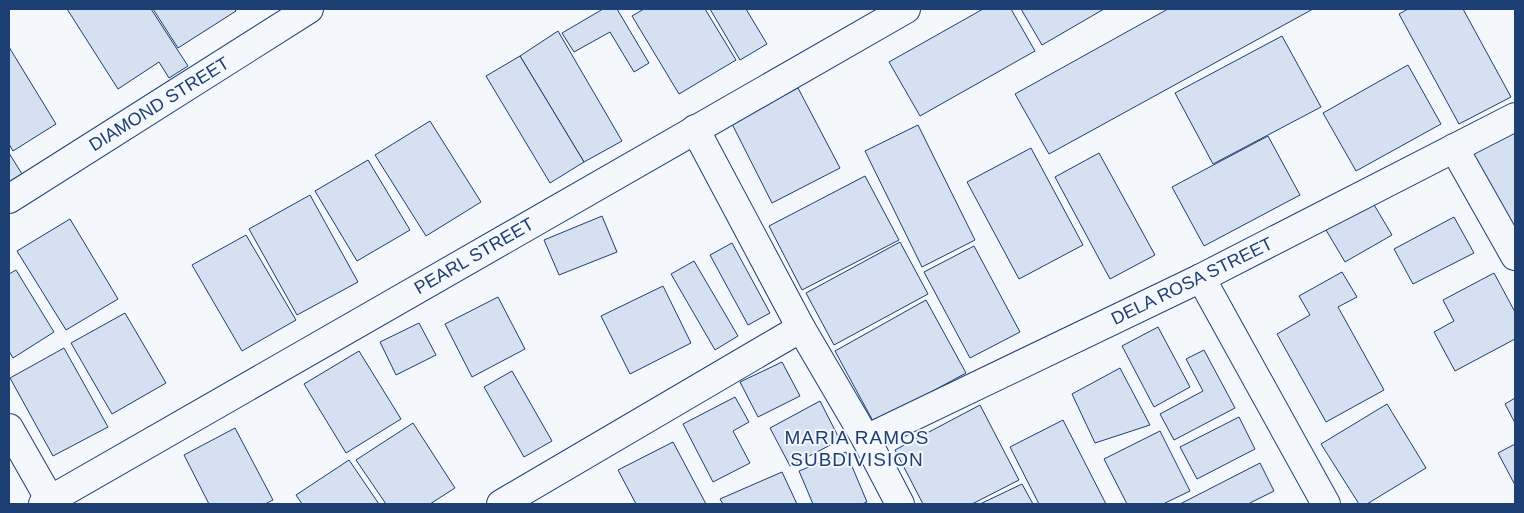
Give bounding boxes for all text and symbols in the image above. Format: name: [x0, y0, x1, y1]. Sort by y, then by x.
street label: DIAMOND STREET: [85, 53, 233, 155]
street label: PEARL STREET: [411, 214, 537, 298]
street label: DELA ROSA STREET: [1108, 233, 1276, 329]
district label: MARIA RAMOS SUBDIVISION: [784, 427, 930, 470]

